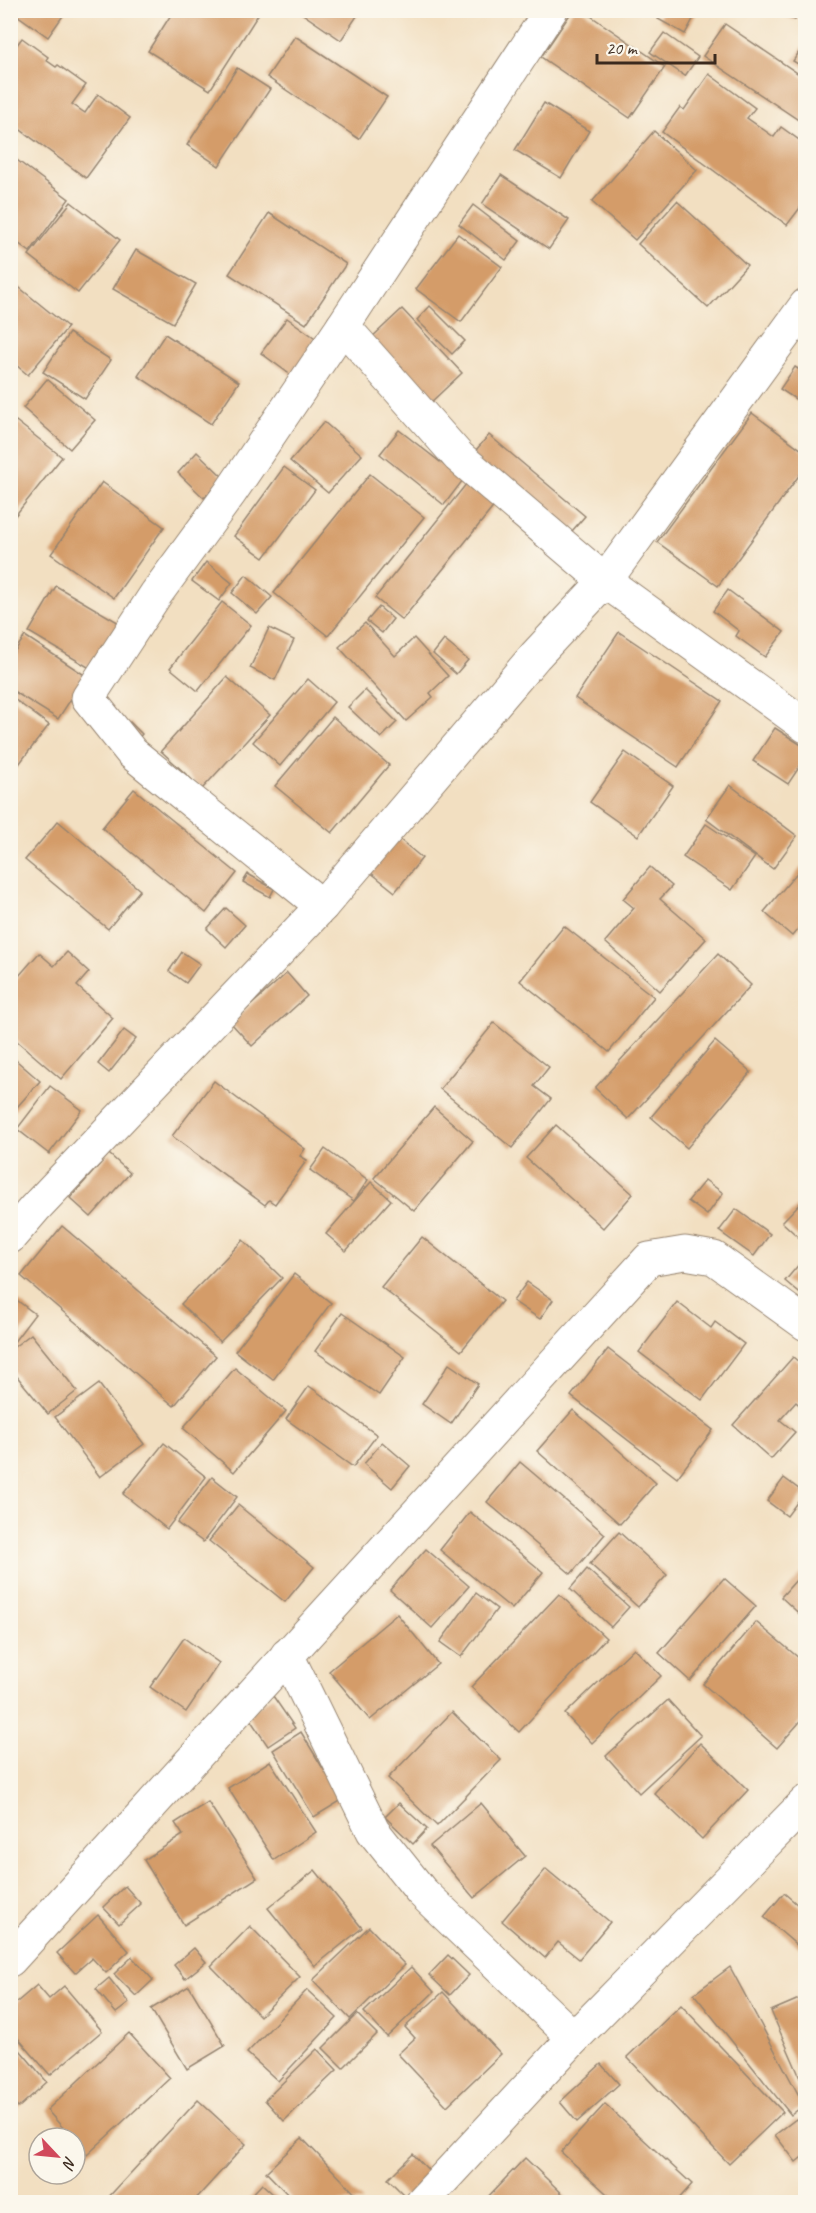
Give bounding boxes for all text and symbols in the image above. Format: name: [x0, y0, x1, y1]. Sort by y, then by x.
scale bar: [597, 27, 716, 65]
text: 20 m: [606, 37, 639, 59]
north arrow: [27, 2126, 87, 2186]
text: N: [57, 2153, 81, 2174]

